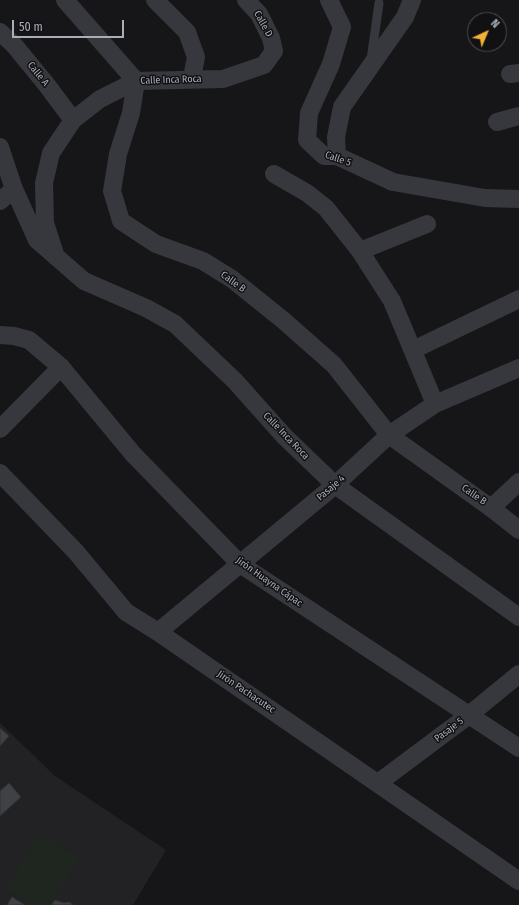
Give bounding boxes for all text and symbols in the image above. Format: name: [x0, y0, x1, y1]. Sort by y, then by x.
street label: Calle D: [251, 9, 275, 39]
scale bar: [14, 12, 126, 38]
north arrow: [467, 12, 507, 52]
text: N: [488, 17, 502, 31]
text: 50 m: [19, 20, 43, 34]
street label: Calle A: [25, 60, 51, 88]
street label: Calle Inca Roca: [140, 73, 202, 87]
street label: Calle 5: [323, 149, 353, 169]
street label: Calle B: [218, 269, 248, 295]
street label: Calle Inca Roca: [260, 410, 312, 462]
street label: Pasaje 4: [315, 473, 347, 503]
street label: Calle B: [459, 482, 489, 508]
street label: Jirón Huayna Cápac: [233, 555, 305, 609]
street label: Jirón Pachacutec: [215, 668, 277, 716]
street label: Pasaje 5: [432, 715, 466, 745]

